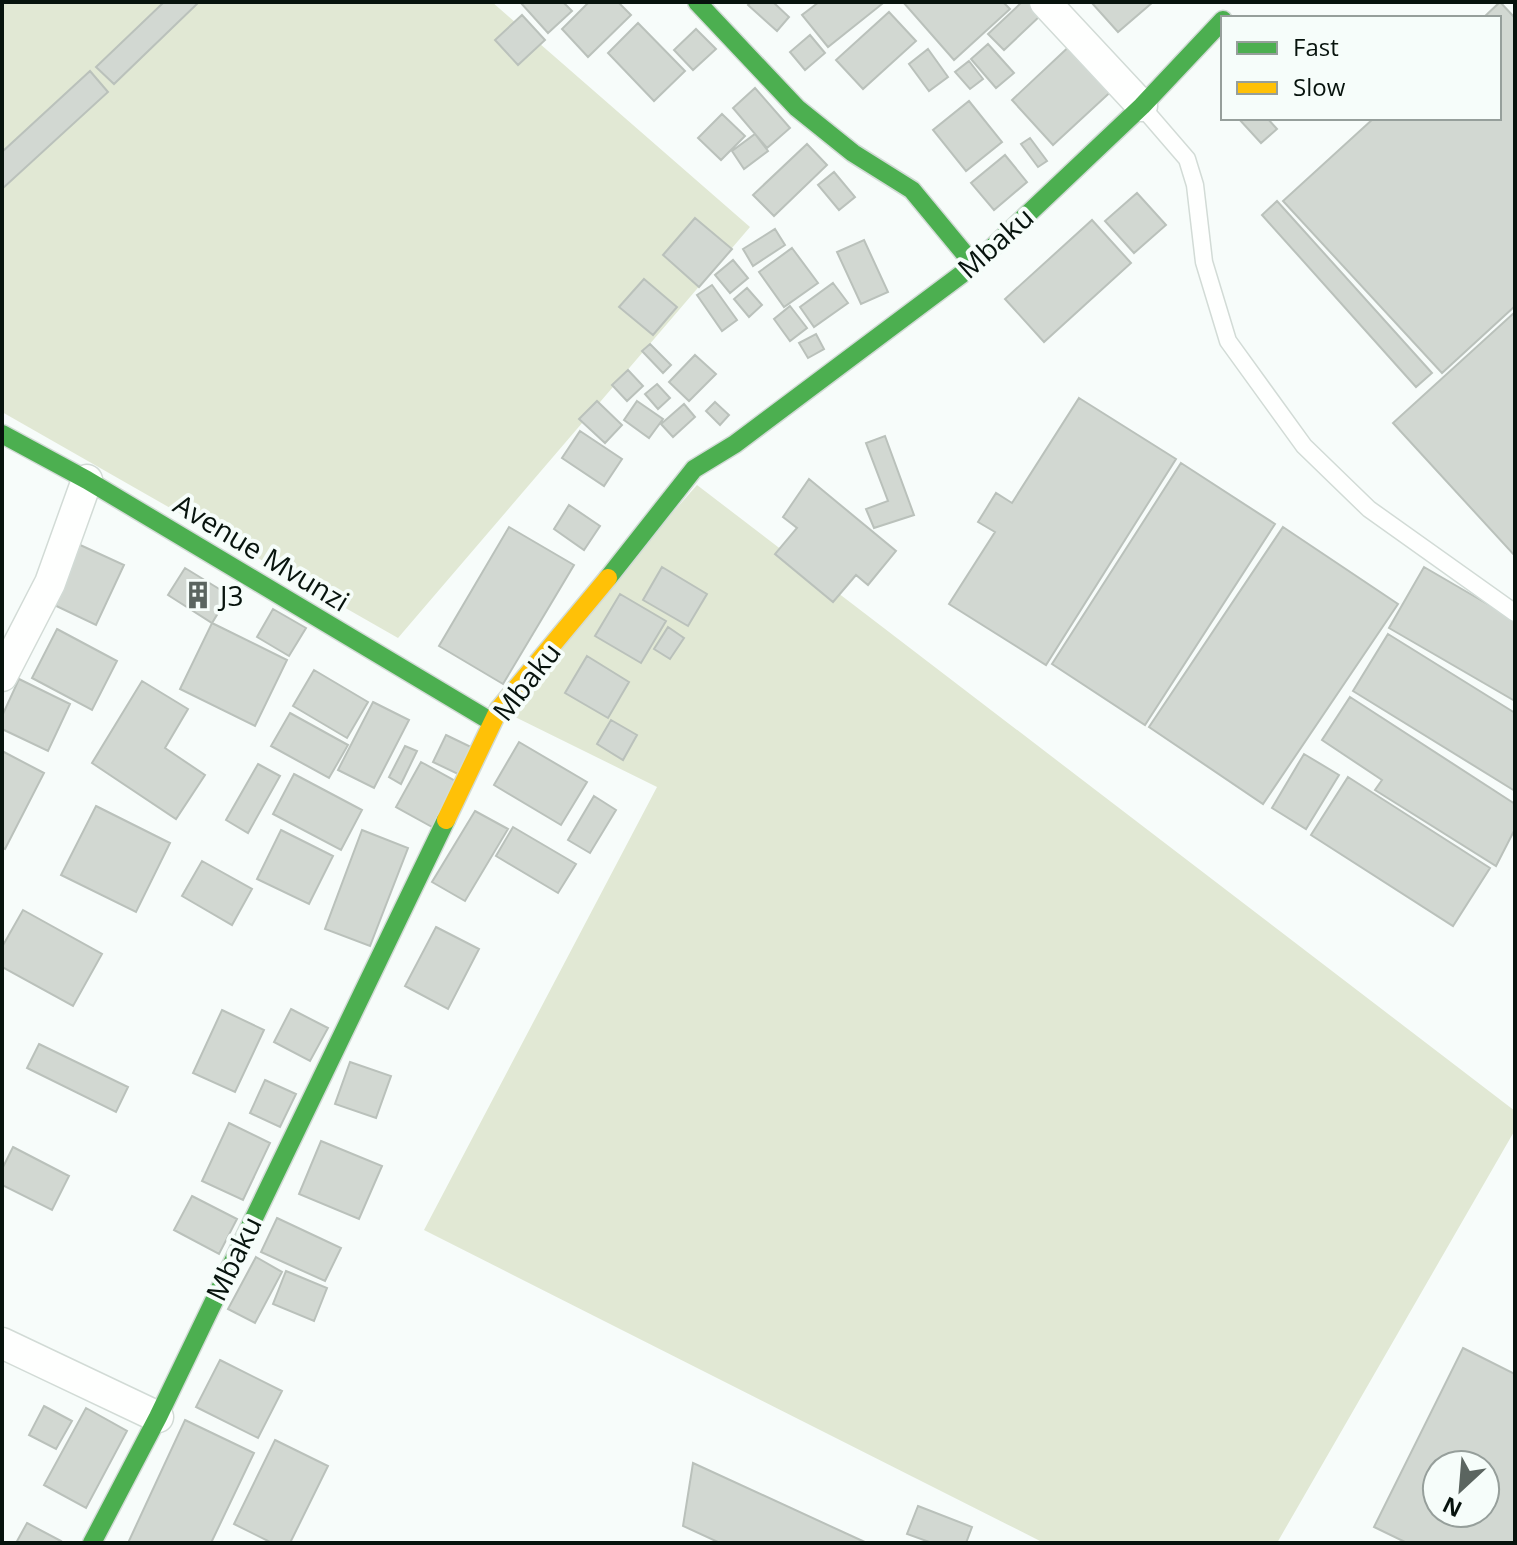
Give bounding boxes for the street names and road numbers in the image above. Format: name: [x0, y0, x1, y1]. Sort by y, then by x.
street label: Mbaku: [949, 198, 1041, 286]
street label: Avenue Mvunzi: [167, 485, 357, 619]
street label: Mbaku: [483, 634, 569, 728]
street label: Mbaku: [196, 1209, 270, 1307]

